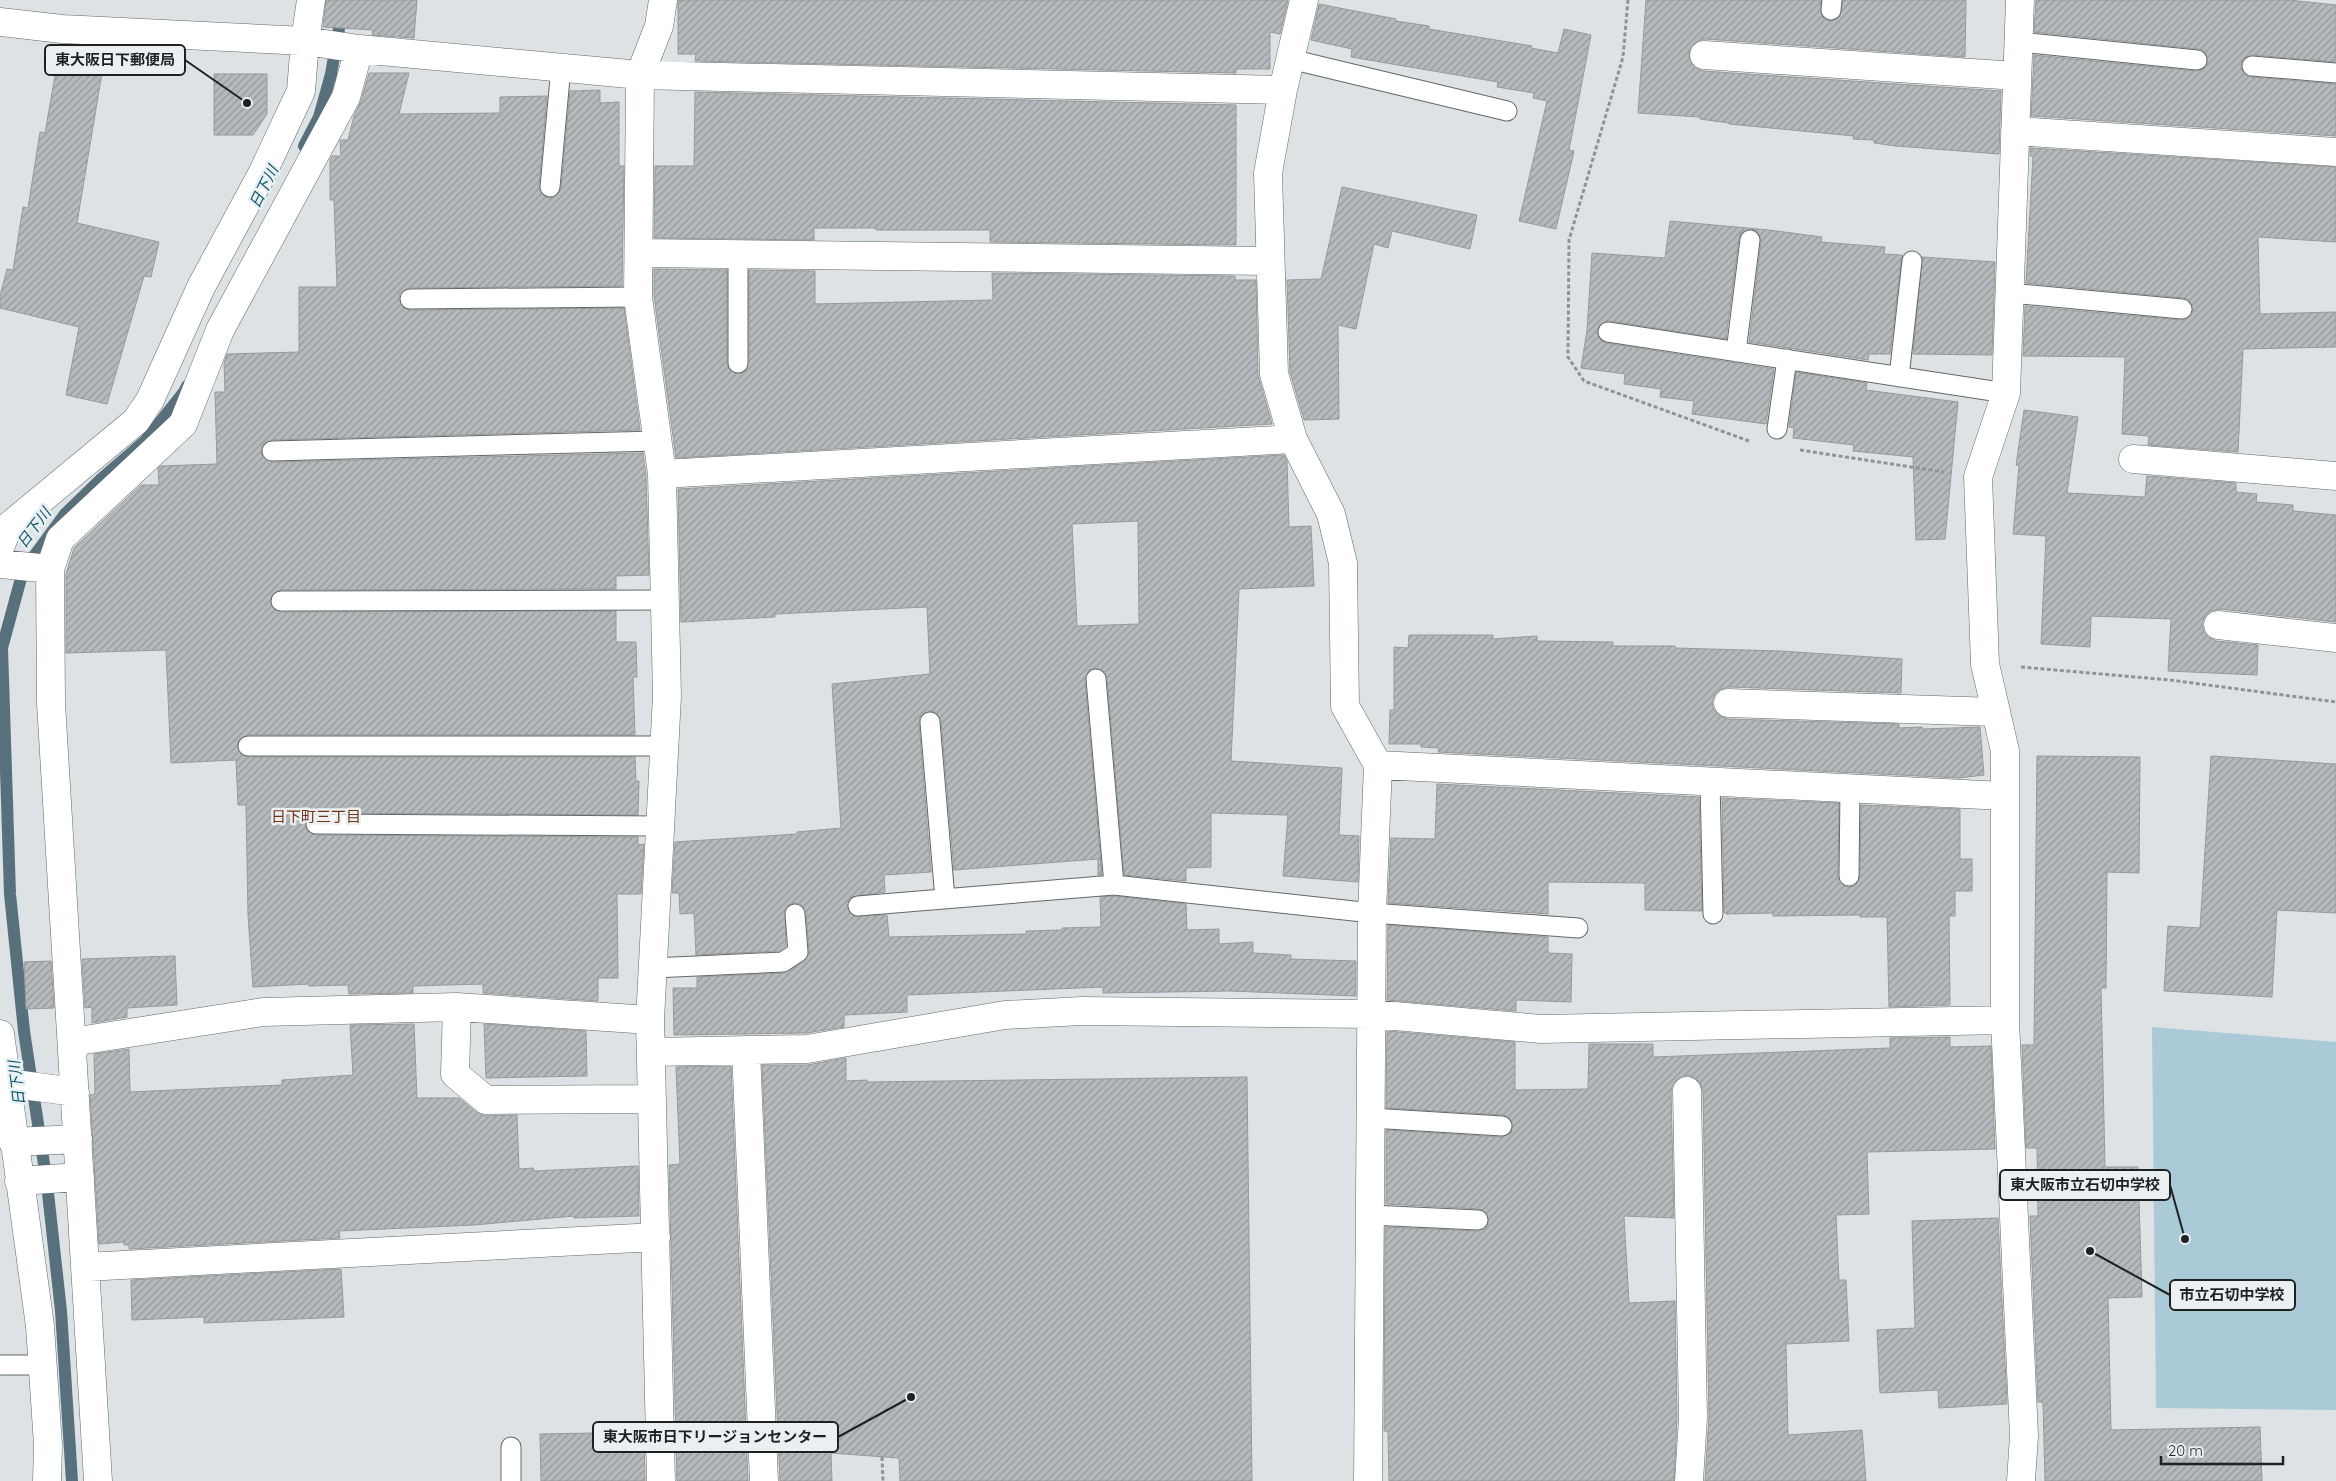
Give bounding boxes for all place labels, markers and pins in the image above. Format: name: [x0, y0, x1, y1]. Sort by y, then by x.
callout: 東大阪日下郵便局: [45, 45, 185, 75]
callout: 東大阪市立石切中学校: [2000, 1170, 2170, 1200]
callout: 市立石切中学校: [2170, 1280, 2295, 1310]
callout: 東大阪市日下リージョンセンター: [593, 1422, 838, 1452]

